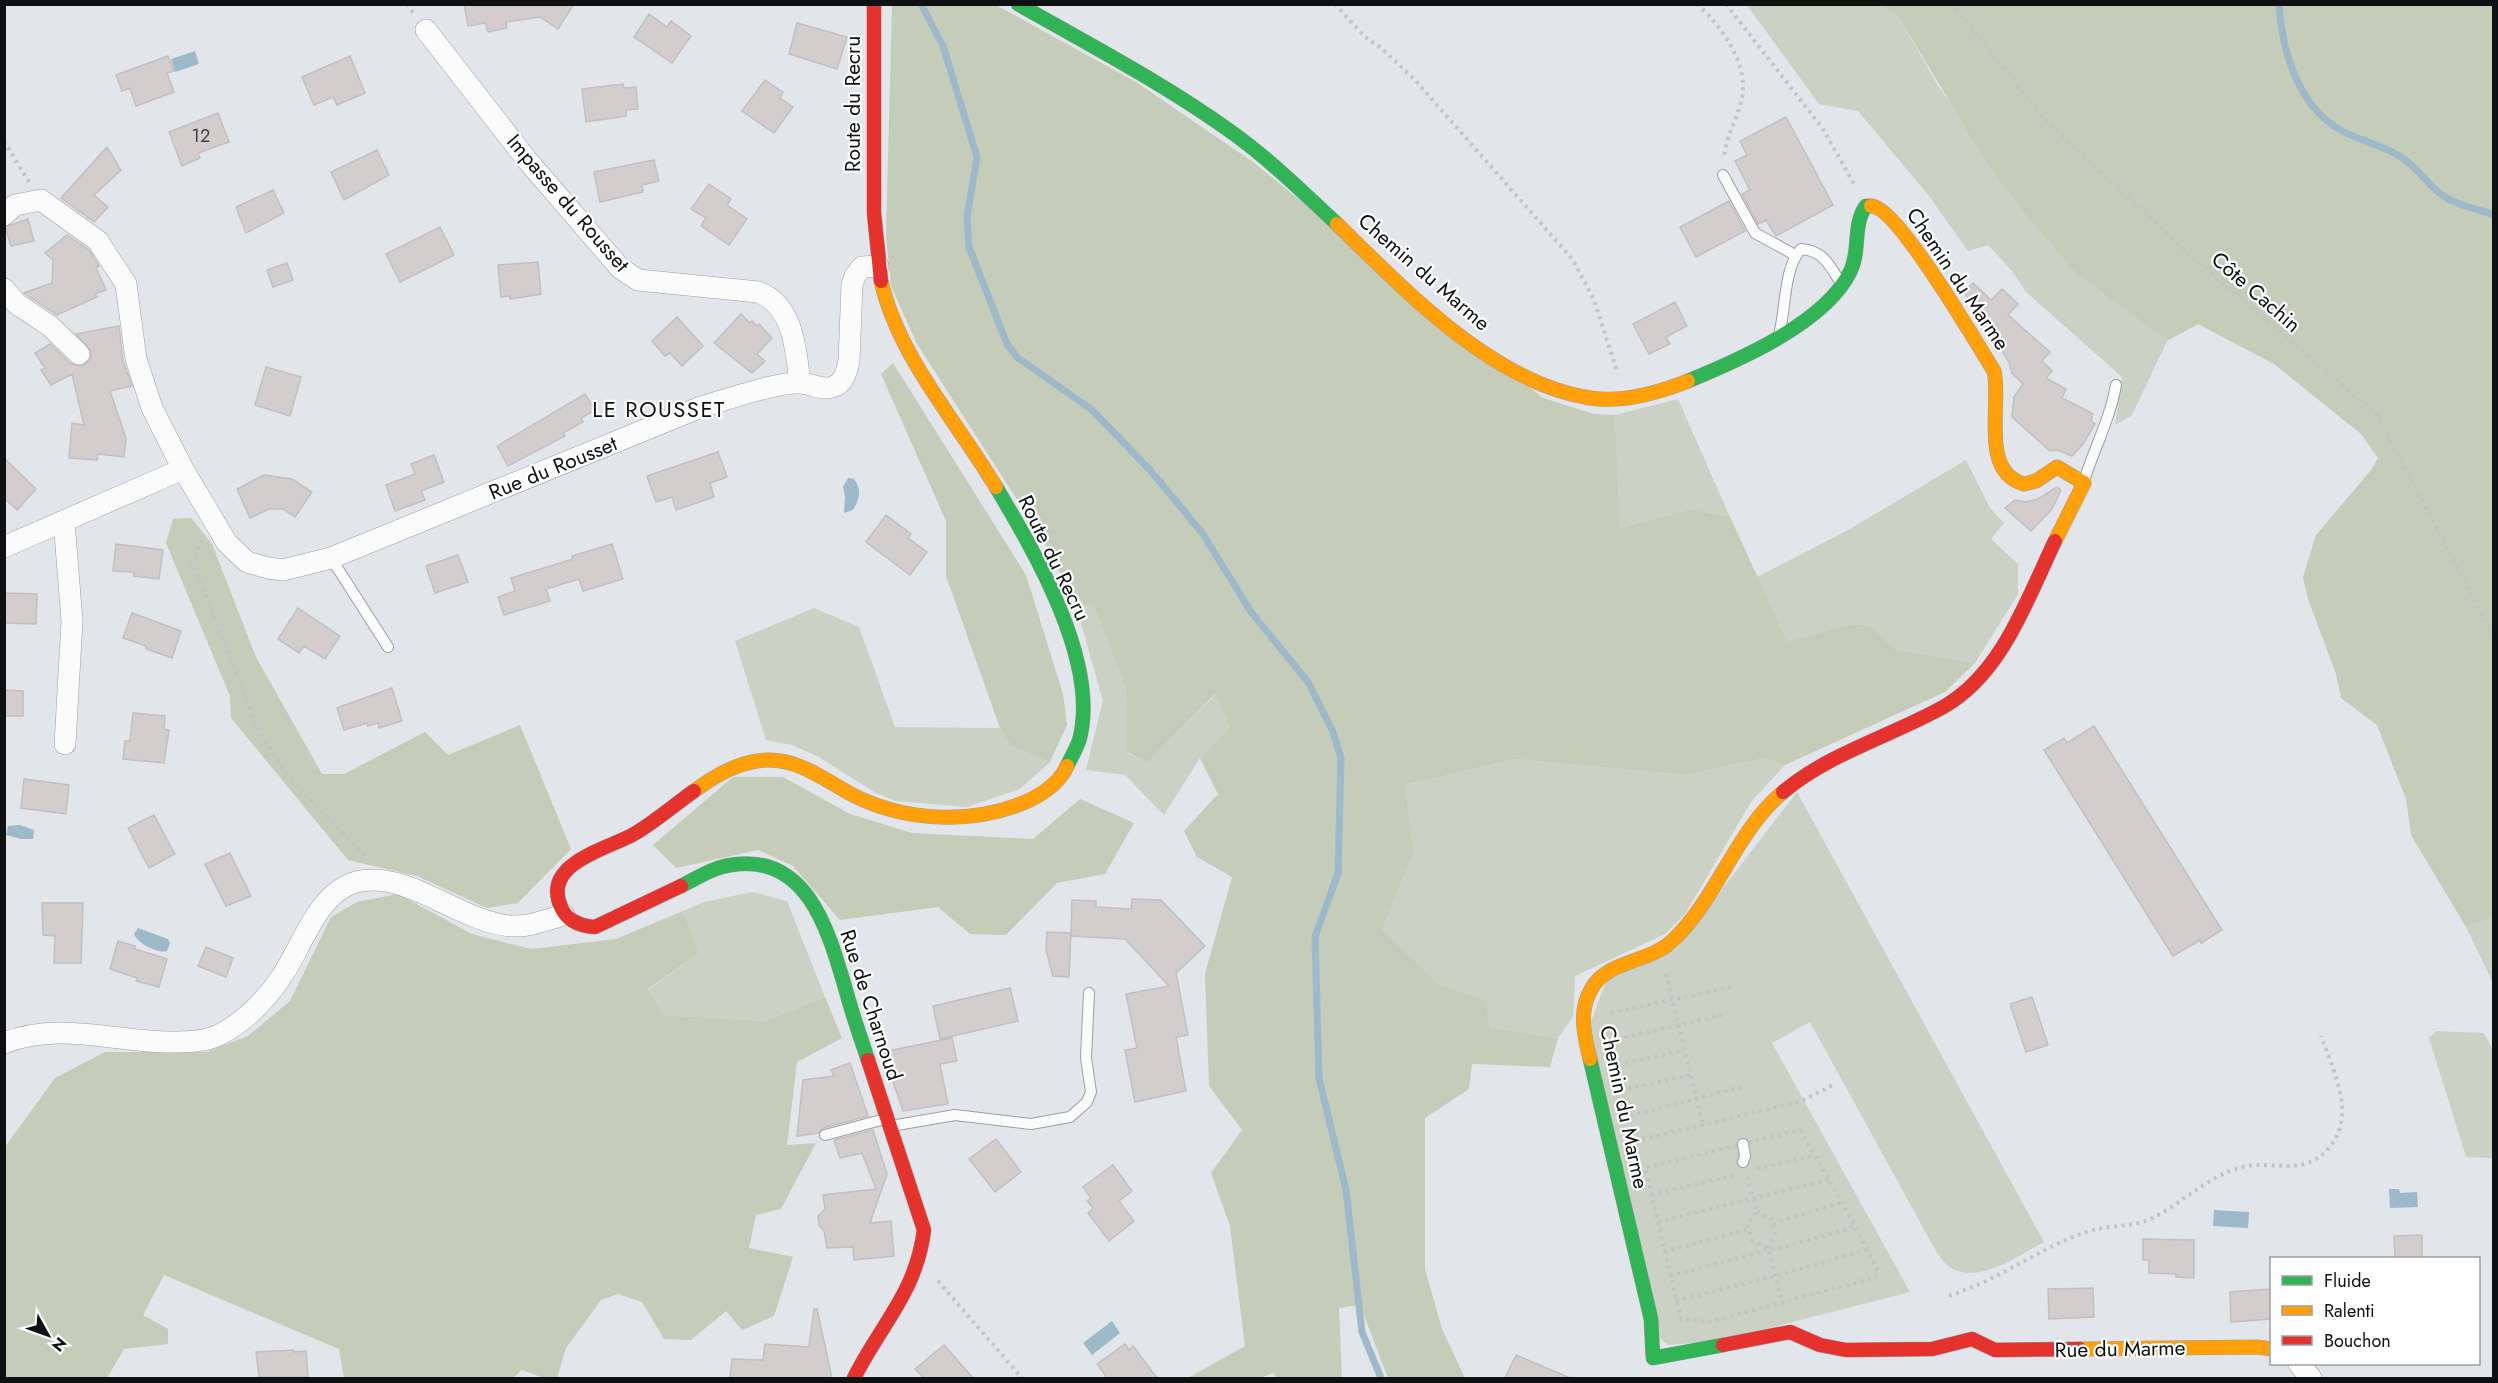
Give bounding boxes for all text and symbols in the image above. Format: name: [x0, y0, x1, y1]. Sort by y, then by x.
street label: Route du Recru: [838, 36, 868, 172]
house number: 12: [192, 123, 210, 149]
street label: Impasse du Rousset: [500, 128, 636, 278]
street label: Chemin du Marme: [1899, 202, 2017, 356]
street label: Chemin du Marme: [1351, 206, 1497, 338]
street label: Côte Cachin: [2205, 245, 2307, 339]
district label: LE ROUSSET: [592, 393, 726, 425]
street label: Rue du Rousset: [484, 429, 622, 507]
street label: Route du Recru: [1011, 490, 1097, 626]
street label: Rue de Charnoud: [832, 926, 910, 1084]
street label: Chemin du Marme: [1592, 1023, 1656, 1192]
legend: [2270, 1257, 2480, 1365]
text: Fluide: [2324, 1268, 2371, 1294]
text: Ralenti: [2324, 1298, 2375, 1324]
north arrow: [18, 1305, 78, 1365]
text: Bouchon: [2324, 1328, 2391, 1354]
text: N: [46, 1332, 72, 1357]
street label: Rue du Marme: [2054, 1333, 2186, 1365]

